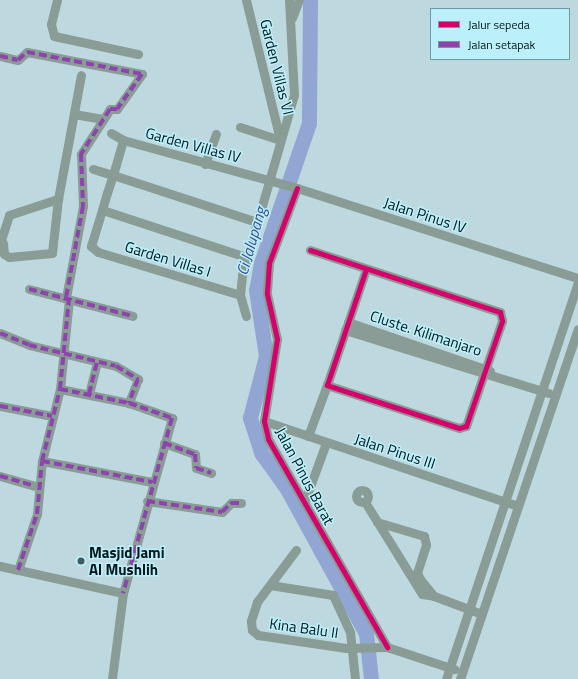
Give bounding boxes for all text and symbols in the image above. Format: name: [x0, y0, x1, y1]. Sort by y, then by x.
legend: [430, 8, 570, 60]
text: Jalur sepeda: [468, 15, 530, 34]
street label: Garden Villas VI: [256, 17, 298, 117]
text: Jalan setapak: [468, 35, 535, 54]
street label: Garden Villas IV: [143, 124, 243, 166]
street label: Jalan Pinus IV: [382, 193, 468, 237]
water label: Ci Jalupang: [232, 205, 270, 277]
street label: Garden Villas I: [123, 237, 213, 281]
street label: Cluste. Kilimanjaro: [368, 306, 484, 360]
street label: Jalan Pinus Barat: [272, 424, 338, 528]
street label: Jalan Pinus III: [352, 430, 438, 472]
place label: Masjid Jami Al Mushlih: [89, 543, 165, 578]
marker: Masjid Jami Al Mushlih: [76, 556, 86, 566]
street label: Kina Balu II: [268, 614, 340, 642]

